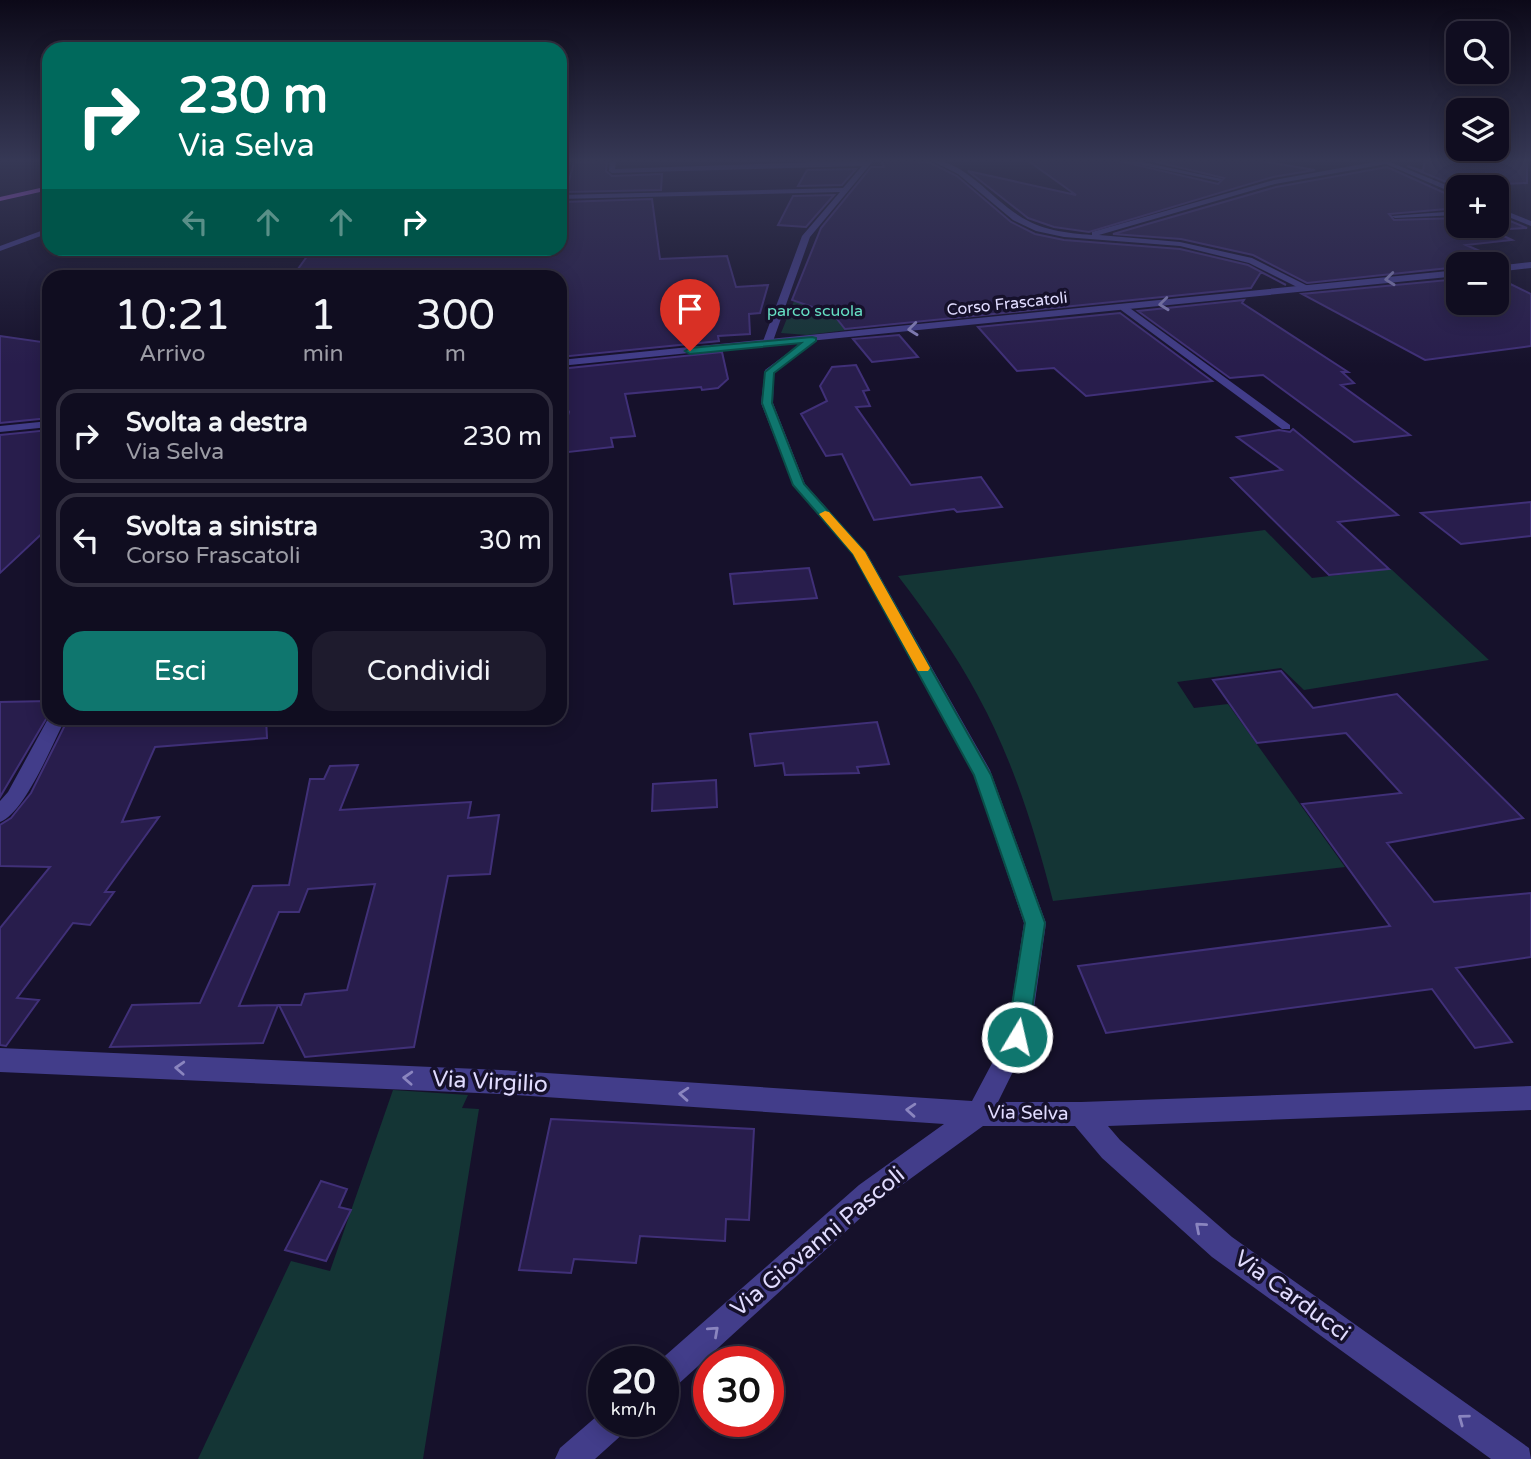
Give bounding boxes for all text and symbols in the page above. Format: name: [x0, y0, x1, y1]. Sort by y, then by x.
map controls: [1446, 21, 1509, 315]
button: search: [1446, 21, 1509, 84]
text: 230 m: [178, 67, 328, 126]
icon: right: [63, 70, 154, 161]
button: layers: [1446, 98, 1509, 161]
text: Via Selva: [178, 127, 315, 165]
button: +: [1446, 175, 1509, 238]
icon: left: [176, 203, 214, 241]
icon: ahead: [249, 203, 287, 241]
icon: ahead: [322, 203, 360, 241]
icon: right: [395, 203, 433, 241]
button: −: [1446, 252, 1509, 315]
one-way arrow: [1384, 272, 1396, 287]
pin: [660, 279, 720, 351]
street label: Corso Frascatoli: [946, 288, 1068, 320]
text: 10:21: [114, 290, 231, 341]
text: 1: [310, 290, 336, 341]
text: 300: [416, 290, 495, 341]
icon: arrive: [671, 290, 709, 328]
one-way arrow: [1158, 296, 1169, 311]
park label: parco scuola: [767, 301, 863, 321]
one-way arrow: [907, 321, 918, 336]
text: Arrivo: [139, 340, 206, 368]
text: min: [303, 340, 344, 368]
text: m: [445, 340, 466, 368]
text: Svolta a destra: [126, 407, 308, 438]
icon: right: [67, 417, 105, 455]
text: 230 m: [462, 421, 542, 452]
text: Via Selva: [126, 438, 224, 466]
text: Svolta a sinistra: [126, 511, 318, 542]
icon: left: [67, 521, 105, 559]
text: 30 m: [479, 525, 542, 556]
text: Corso Frascatoli: [126, 542, 301, 570]
button: Esci: [63, 631, 298, 711]
button: Condividi: [312, 631, 546, 711]
position arrow: [980, 1000, 1054, 1074]
one-way arrow: [175, 1060, 186, 1075]
street label: Via Virgilio: [431, 1065, 549, 1099]
one-way arrow: [402, 1071, 413, 1086]
one-way arrow: [678, 1087, 689, 1102]
street label: Via Selva: [987, 1101, 1069, 1125]
one-way arrow: [905, 1103, 916, 1118]
street label: Via Giovanni Pascoli: [725, 1161, 911, 1323]
one-way arrow: [1195, 1223, 1208, 1235]
street label: Via Carducci: [1229, 1245, 1355, 1347]
one-way arrow: [706, 1327, 719, 1340]
speed limit sign: 30: [693, 1346, 784, 1437]
text: 20: [612, 1361, 655, 1403]
text: km/h: [611, 1398, 656, 1420]
one-way arrow: [1458, 1415, 1471, 1427]

